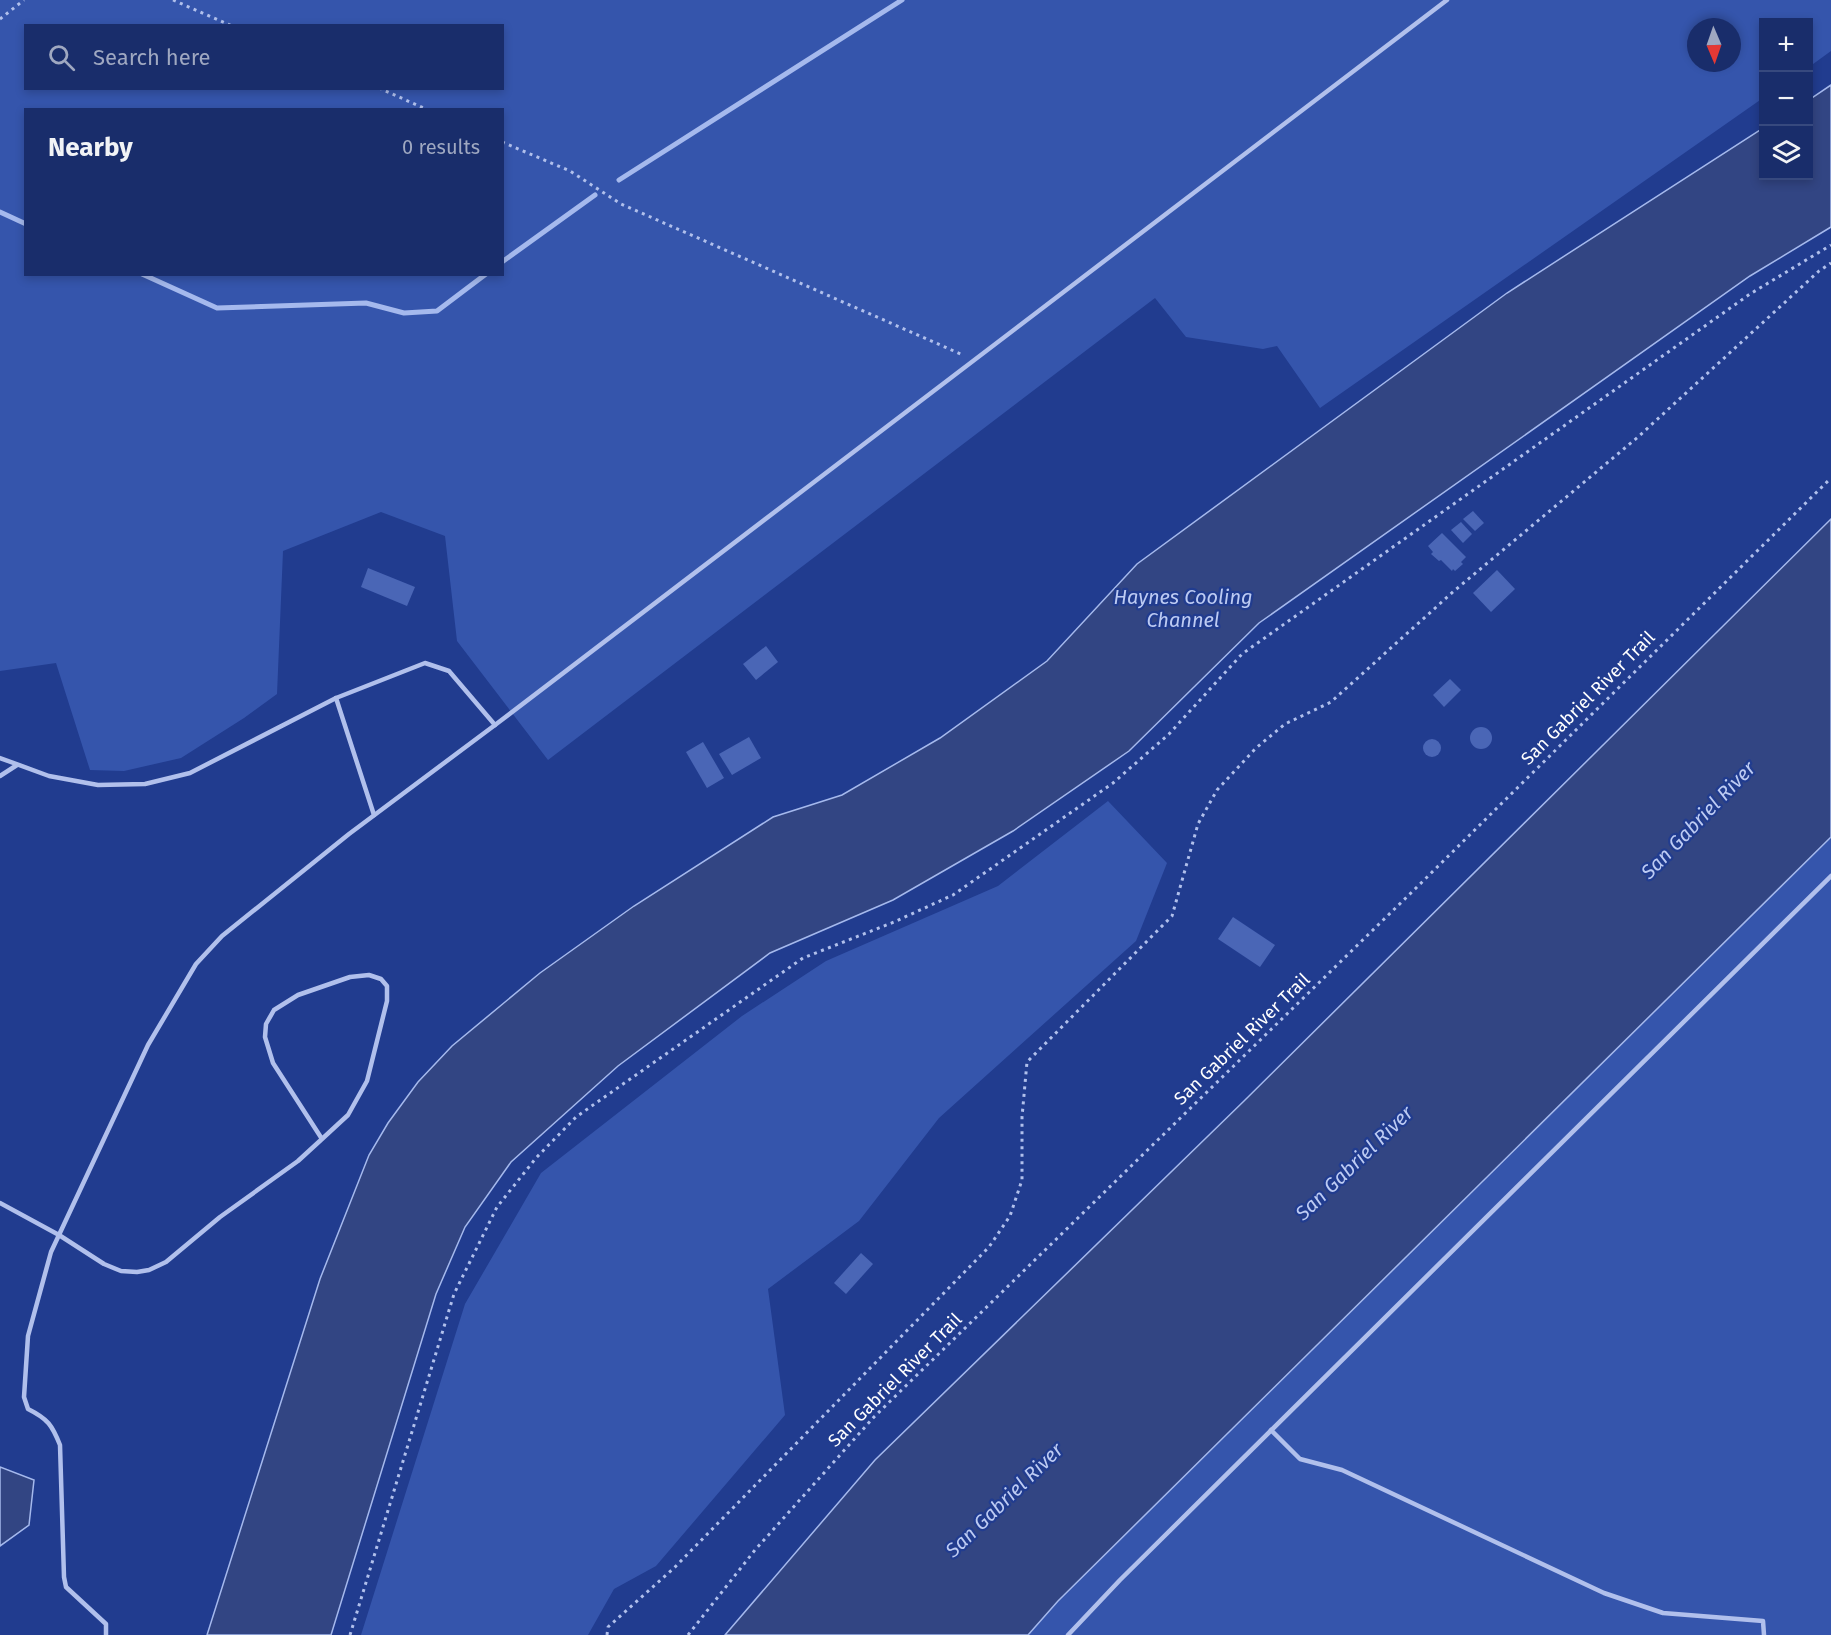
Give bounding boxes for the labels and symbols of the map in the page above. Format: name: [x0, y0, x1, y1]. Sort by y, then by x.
north arrow: [1687, 18, 1741, 72]
water label: Haynes Cooling Channel: [1113, 585, 1253, 632]
street label: San Gabriel River Trail: [1517, 627, 1659, 769]
water label: San Gabriel River: [1635, 755, 1761, 884]
street label: San Gabriel River Trail: [1170, 969, 1314, 1109]
water label: San Gabriel River: [1290, 1100, 1419, 1226]
street label: San Gabriel River Trail: [824, 1309, 966, 1451]
water label: San Gabriel River: [940, 1437, 1069, 1563]

